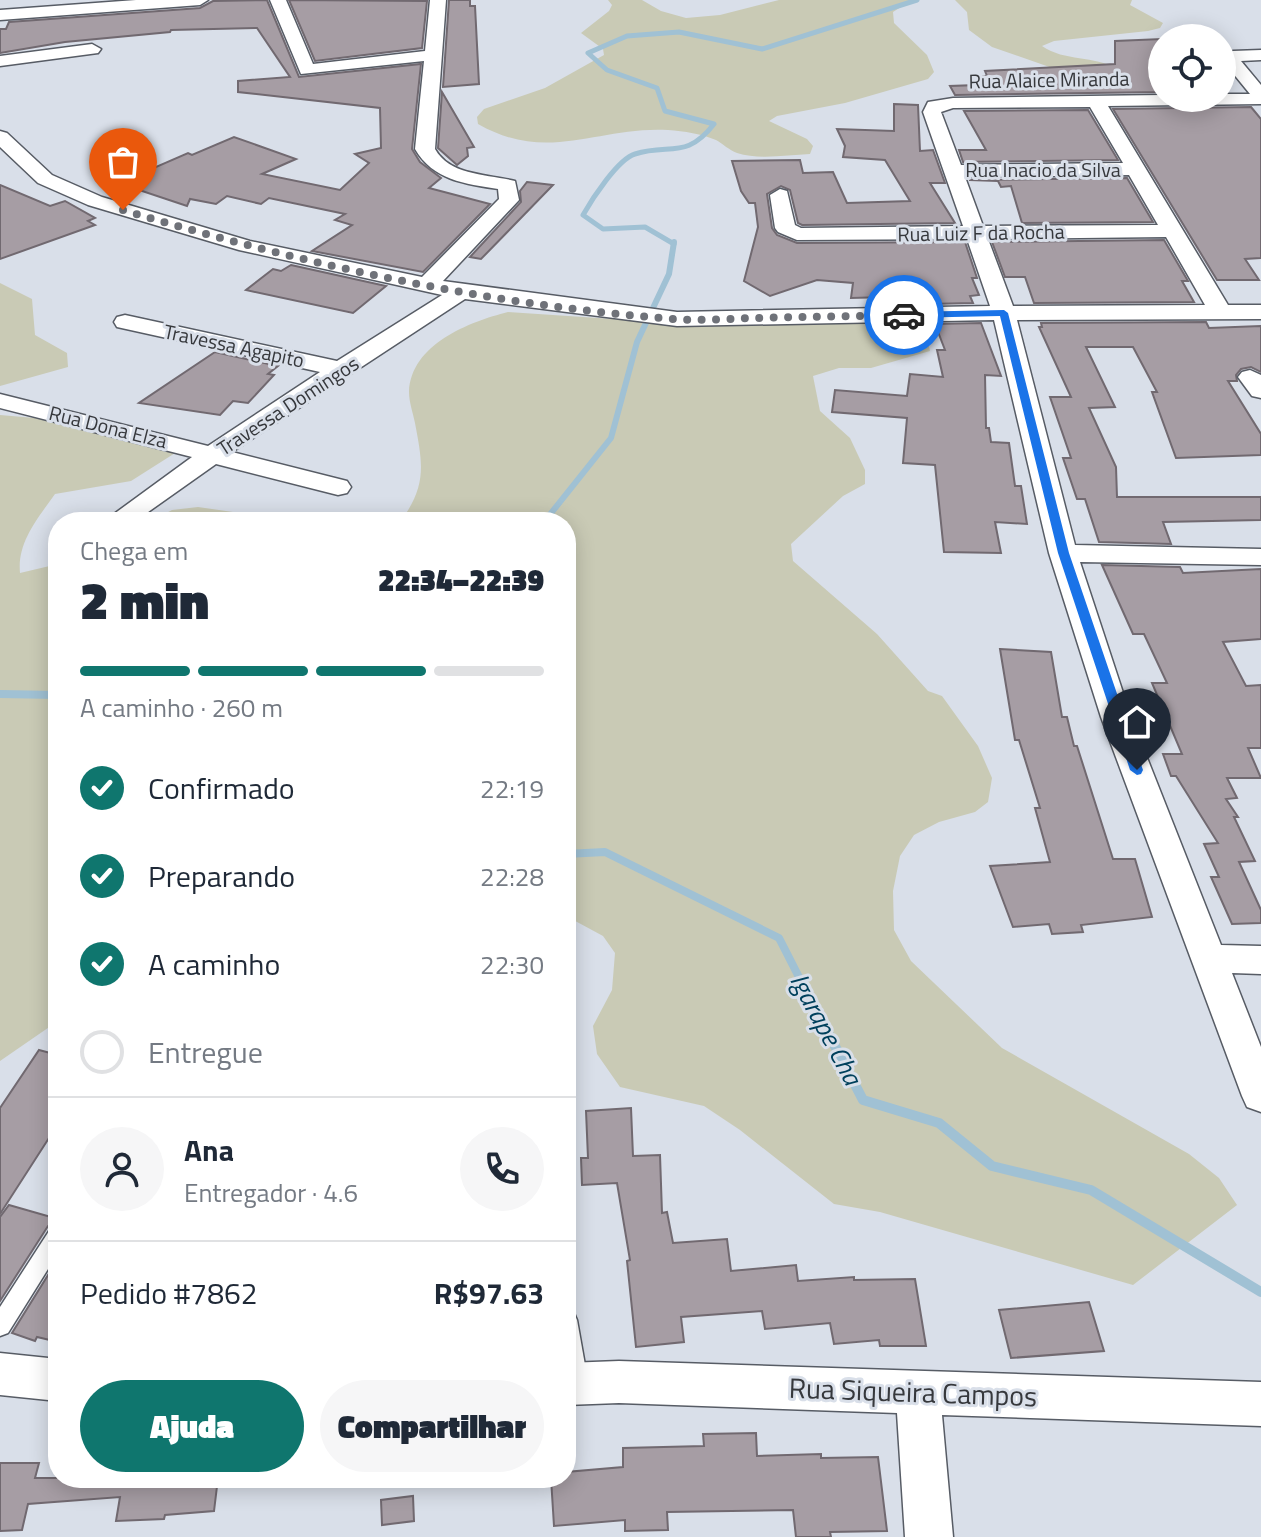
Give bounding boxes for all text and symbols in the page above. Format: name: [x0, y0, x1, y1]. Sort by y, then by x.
map controls: [1148, 24, 1236, 112]
button: locate: [1148, 24, 1236, 112]
street label: Rua Alaice Miranda: [968, 63, 1130, 96]
pin: [89, 128, 157, 210]
icon: bag: [101, 140, 145, 184]
street label: Rua Inacio da Silva: [965, 154, 1121, 185]
street label: Rua Luiz F da Rocha: [897, 216, 1065, 249]
courier: [864, 275, 944, 355]
icon: car: [882, 293, 926, 337]
street label: Travessa Agapito: [161, 316, 307, 376]
street label: Travessa Domingos: [211, 348, 365, 463]
street label: Rua Dona Elza: [46, 397, 170, 456]
text: Chega em: [80, 531, 188, 570]
text: 22:34–22:39: [378, 557, 544, 603]
text: 2 min: [80, 560, 209, 639]
text: A caminho · 260 m: [80, 688, 283, 727]
pin: [1103, 688, 1171, 770]
icon: home: [1115, 700, 1159, 744]
text: Confirmado: [148, 765, 295, 811]
icon: check: [80, 766, 124, 810]
text: 22:19: [480, 769, 544, 808]
text: Preparando: [148, 853, 295, 899]
icon: check: [80, 854, 124, 898]
text: 22:28: [480, 857, 544, 896]
text: A caminho: [148, 941, 280, 987]
icon: check: [80, 942, 124, 986]
text: 22:30: [480, 945, 544, 984]
water label: Igarape Cha: [781, 966, 873, 1093]
text: Entregue: [148, 1029, 263, 1075]
button: person: [80, 1127, 164, 1211]
text: Ana: [184, 1127, 234, 1173]
button: phone: [460, 1127, 544, 1211]
text: Entregador · 4.6: [184, 1173, 358, 1212]
text: Pedido #7862: [80, 1270, 258, 1316]
text: R$97.63: [434, 1270, 544, 1316]
street label: Rua Siqueira Campos: [788, 1366, 1038, 1417]
button: Ajuda: [80, 1380, 304, 1472]
button: Compartilhar: [320, 1380, 544, 1472]

